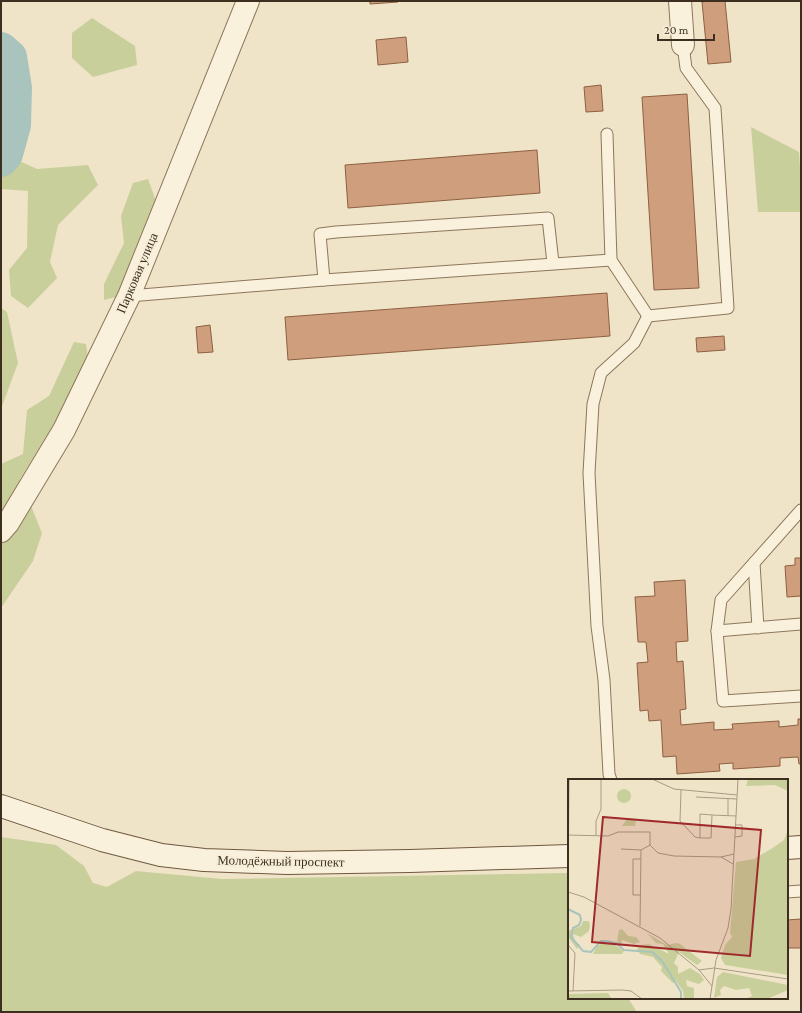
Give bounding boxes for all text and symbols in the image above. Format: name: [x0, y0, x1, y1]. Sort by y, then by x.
scale bar: [658, 16, 714, 42]
text: 20 m: [664, 23, 689, 37]
street label: Парковая улица: [113, 230, 161, 316]
inset map: [568, 779, 788, 999]
street label: Молодёжный проспект: [217, 852, 345, 870]

